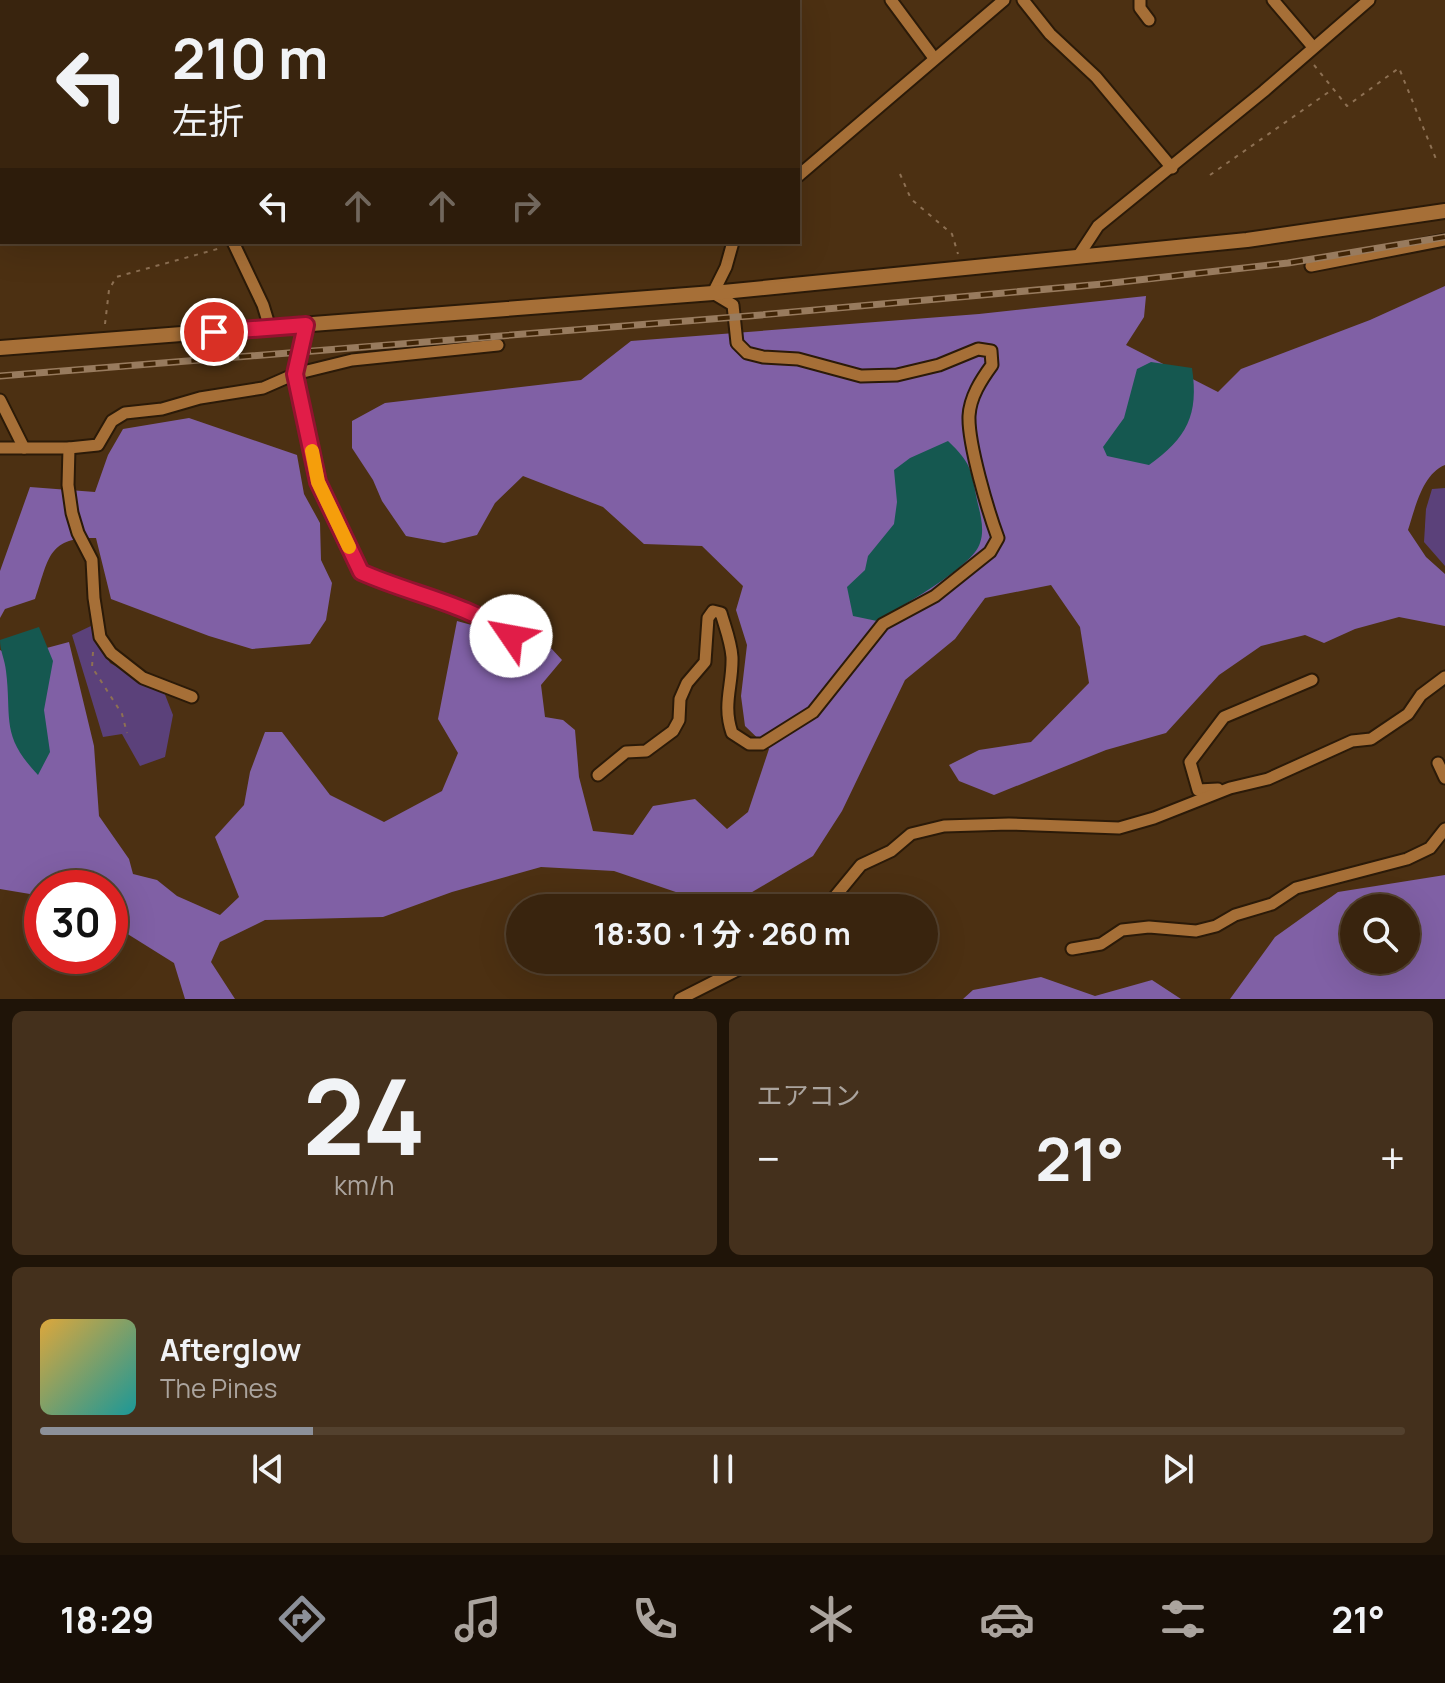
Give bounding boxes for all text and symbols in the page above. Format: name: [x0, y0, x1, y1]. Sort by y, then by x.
text: 210 m: [172, 19, 328, 96]
icon: left: [40, 32, 144, 136]
text: 左折: [172, 96, 244, 145]
icon: left: [252, 184, 296, 228]
icon: ahead: [336, 184, 380, 228]
icon: ahead: [420, 184, 464, 228]
icon: right: [504, 184, 548, 228]
pin: [180, 298, 248, 366]
icon: arrive: [192, 310, 236, 354]
position arrow: [469, 594, 553, 678]
speed limit sign: 30: [24, 870, 128, 974]
map controls: [1340, 894, 1420, 974]
button: search: [1340, 894, 1420, 974]
text: 18:30 · 1 分 · 260 m: [593, 913, 851, 954]
text: 24: [303, 1044, 426, 1186]
text: エアコン: [757, 1077, 861, 1113]
text: 21°: [1035, 1117, 1124, 1199]
text: −: [757, 1128, 780, 1188]
text: +: [1380, 1128, 1405, 1188]
text: km/h: [334, 1167, 394, 1203]
text: Afterglow: [160, 1329, 301, 1370]
text: The Pines: [160, 1370, 277, 1406]
icon: previous: [246, 1447, 290, 1491]
icon: pause: [701, 1447, 745, 1491]
icon: next: [1156, 1447, 1200, 1491]
icon: directions: [274, 1591, 330, 1647]
icon: music: [450, 1591, 506, 1647]
icon: phone: [627, 1591, 683, 1647]
icon: climate: [803, 1591, 859, 1647]
icon: car: [979, 1591, 1035, 1647]
icon: filters: [1155, 1591, 1211, 1647]
text: 18:29: [60, 1595, 154, 1644]
text: 21°: [1331, 1595, 1385, 1644]

